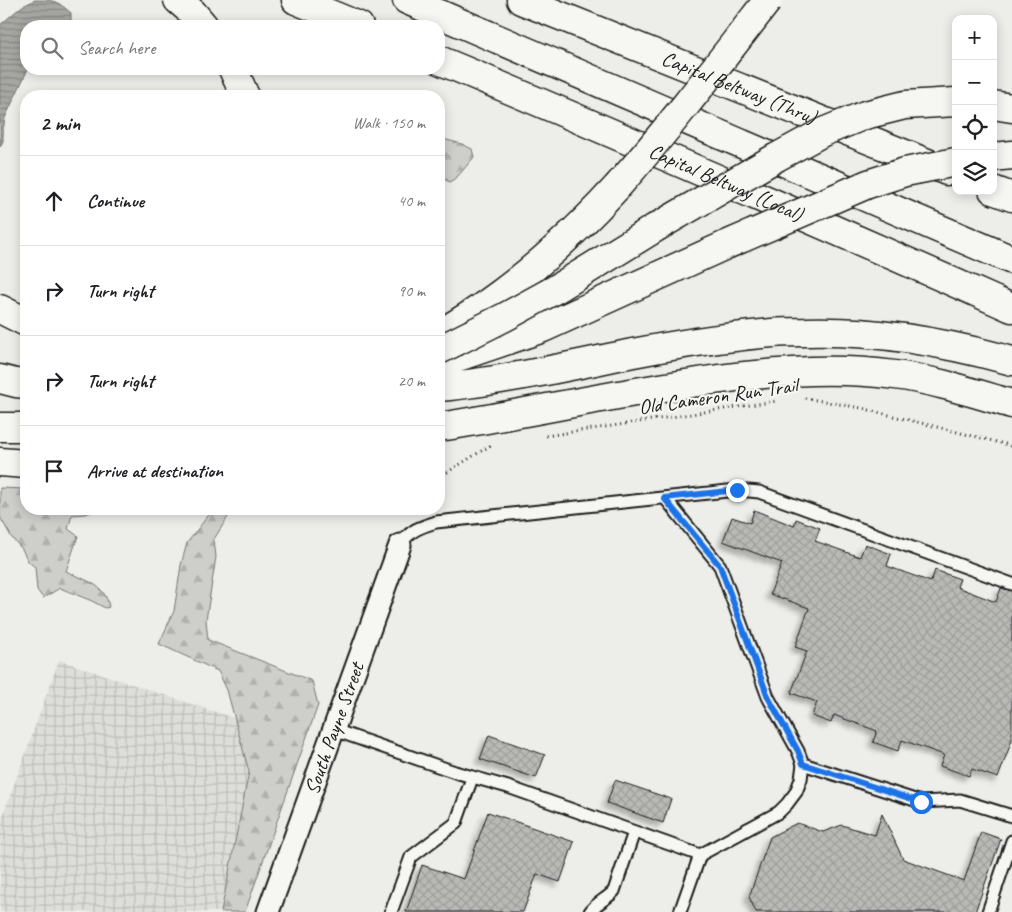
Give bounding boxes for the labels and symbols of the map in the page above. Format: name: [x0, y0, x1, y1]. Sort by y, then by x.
street label: Capital Beltway (Thru): [658, 45, 821, 131]
street label: Capital Beltway (Local): [645, 138, 808, 228]
street label: Old Cameron Run Trail: [637, 372, 802, 420]
route end: [726, 479, 749, 502]
street label: South Payne Street: [298, 657, 370, 798]
route start: [910, 791, 933, 814]

